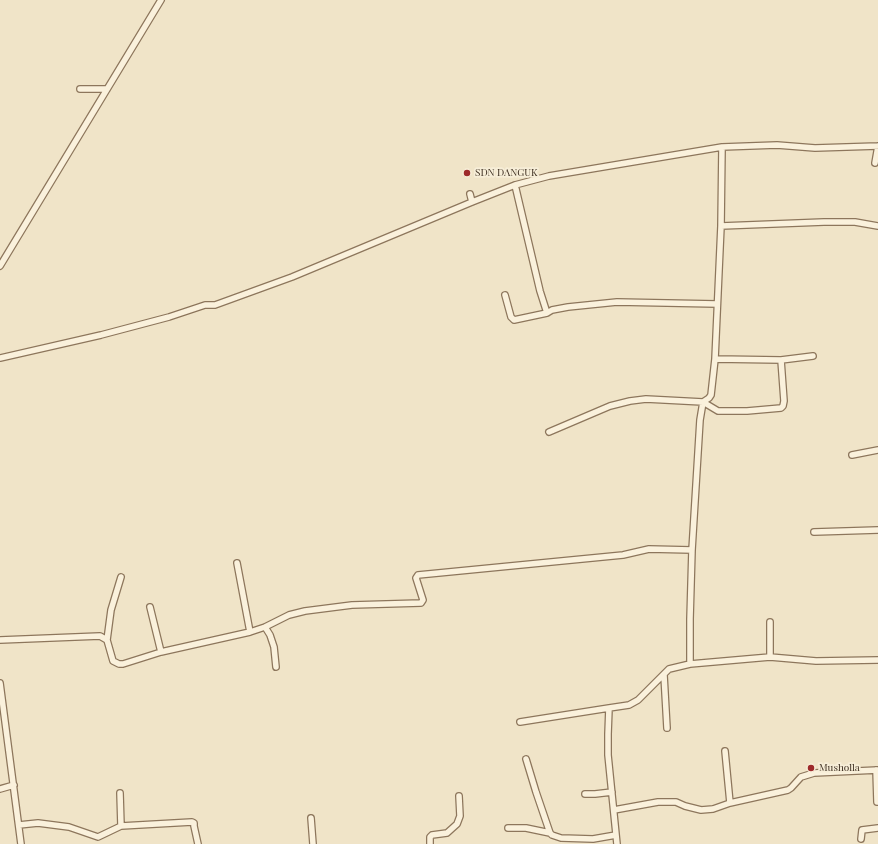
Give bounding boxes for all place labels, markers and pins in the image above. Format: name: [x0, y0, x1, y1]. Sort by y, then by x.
place label: SDN DANGUK: [475, 167, 538, 179]
marker: SDN DANGUK: [462, 168, 472, 178]
place label: Musholla: [819, 762, 860, 774]
marker: Musholla: [806, 763, 816, 773]

